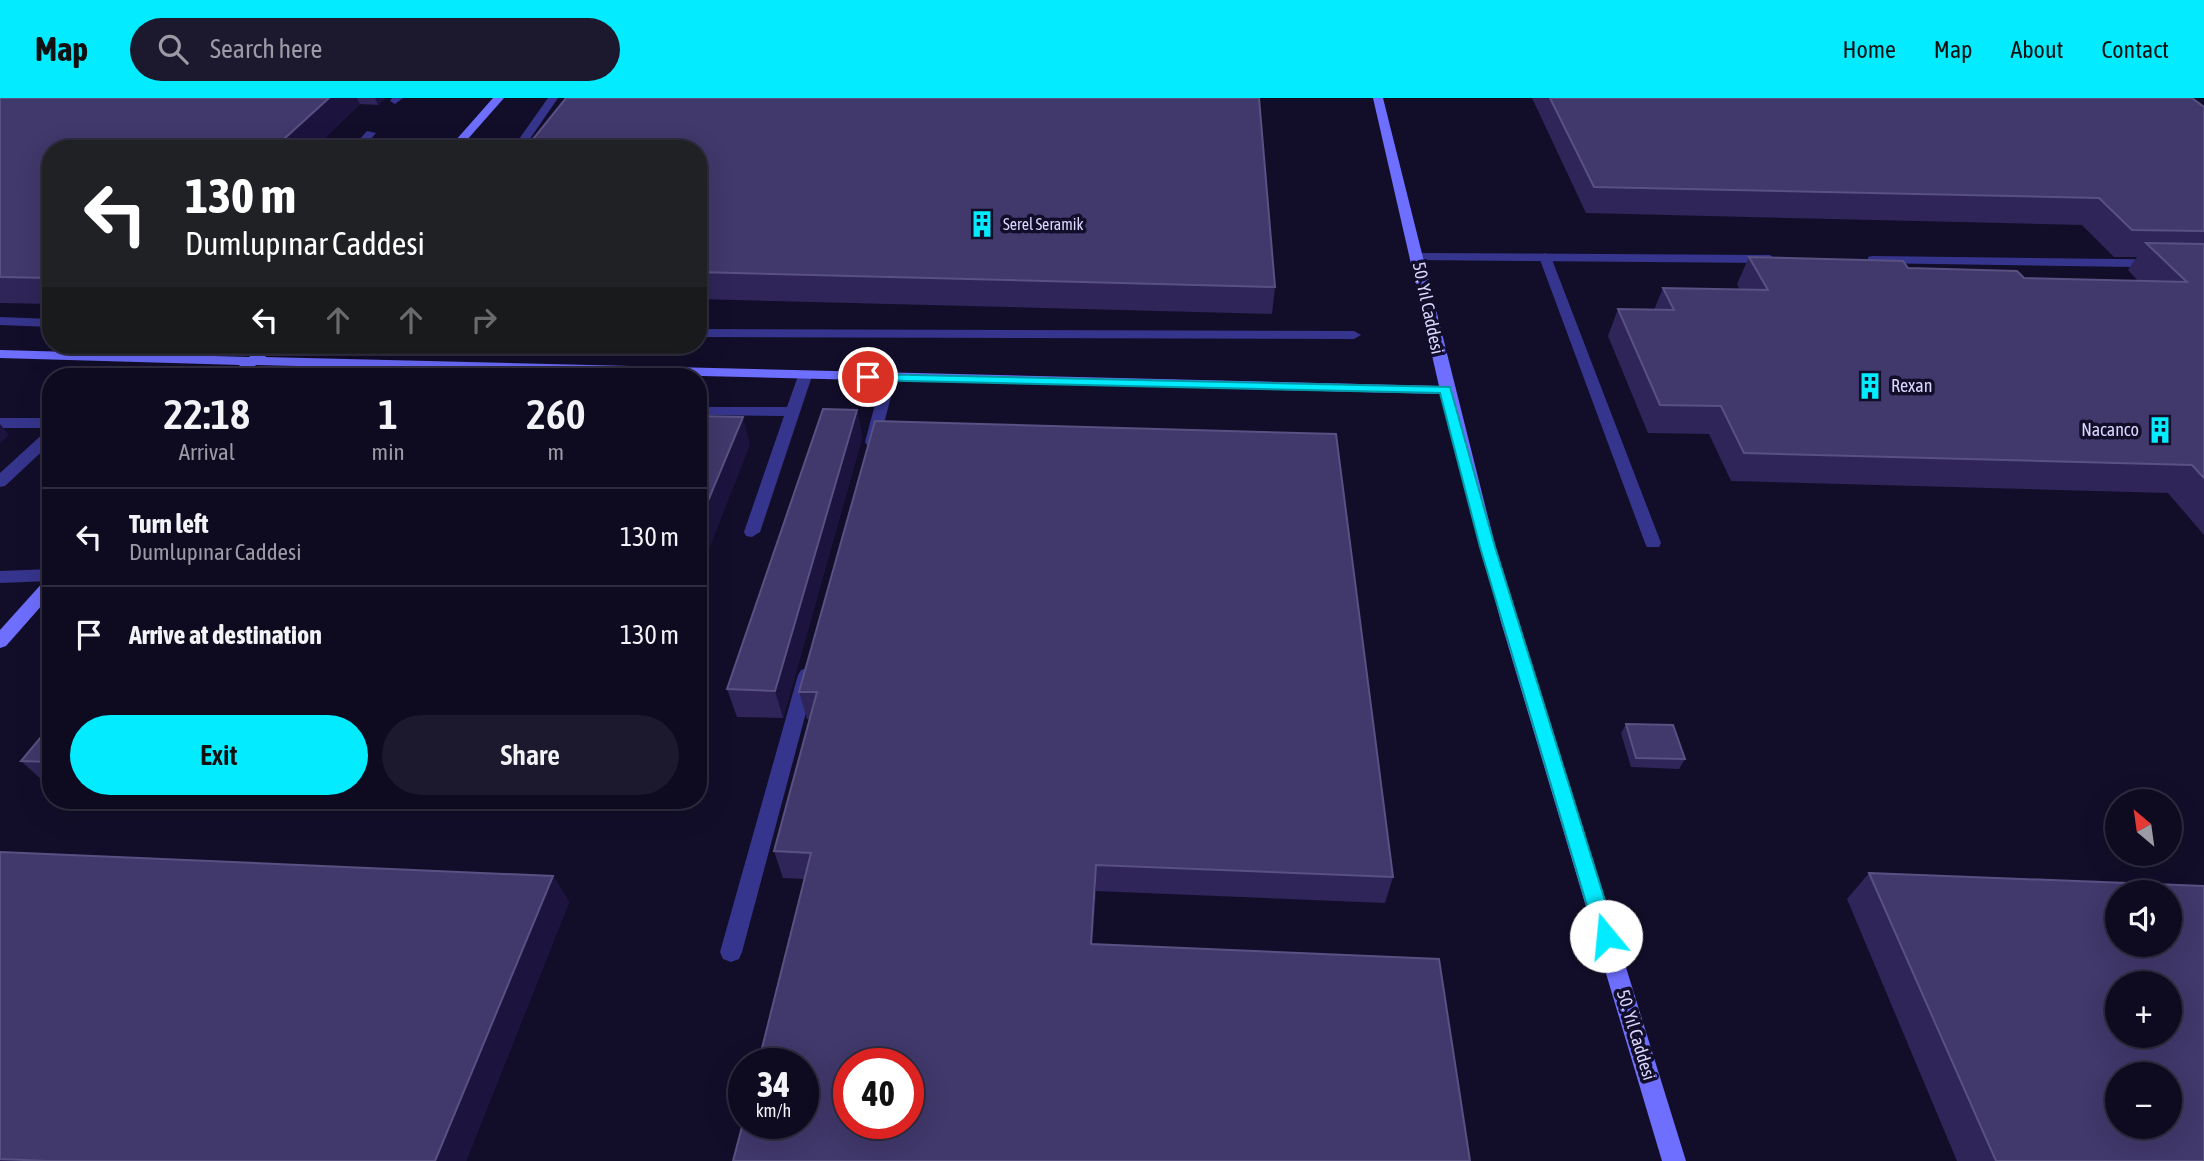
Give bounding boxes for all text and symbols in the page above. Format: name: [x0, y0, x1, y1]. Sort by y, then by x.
search box: [130, 18, 620, 81]
text: Map: [35, 30, 88, 68]
icon: search: [154, 30, 192, 68]
text: Search here: [210, 34, 322, 64]
text: Home: [1842, 36, 1896, 63]
text: Map: [1934, 36, 1972, 63]
text: About: [2010, 36, 2063, 63]
text: Contact: [2101, 36, 2169, 63]
text: 130 m: [185, 167, 296, 223]
icon: left: [70, 168, 161, 259]
building icon: Serel Seramik: [967, 209, 997, 239]
place label: Serel Seramik: [1003, 215, 1083, 233]
text: Dumlupınar Caddesi: [185, 225, 425, 262]
street label: 50. Yıl Caddesi: [1408, 260, 1448, 356]
icon: left: [246, 301, 284, 339]
icon: ahead: [319, 301, 357, 339]
icon: ahead: [392, 301, 430, 339]
icon: right: [465, 301, 503, 339]
pin: [838, 347, 898, 407]
icon: arrive: [849, 358, 887, 396]
building icon: Rexan: [1855, 371, 1885, 401]
place label: Rexan: [1891, 375, 1932, 396]
text: 22:18: [164, 390, 250, 438]
text: 1: [378, 390, 398, 438]
text: 260: [526, 390, 585, 438]
building icon: Nacanco: [2145, 415, 2175, 445]
place label: Nacanco: [2081, 419, 2139, 440]
text: Arrival: [179, 439, 235, 465]
text: min: [372, 439, 405, 465]
text: m: [548, 439, 564, 465]
text: Turn left: [129, 509, 209, 539]
icon: left: [70, 518, 108, 556]
text: 130 m: [620, 522, 679, 552]
text: Dumlupınar Caddesi: [129, 539, 301, 565]
icon: arrive: [70, 616, 108, 654]
text: Arrive at destination: [129, 620, 322, 650]
text: 130 m: [620, 620, 679, 650]
button: Exit: [70, 715, 368, 795]
button: Share: [382, 715, 679, 795]
north arrow: [2105, 789, 2182, 866]
map controls: [2105, 789, 2182, 1139]
button: sound: [2105, 880, 2182, 957]
position arrow: [1569, 899, 1643, 973]
button: +: [2105, 971, 2182, 1048]
street label: 50. Yıl Caddesi: [1613, 987, 1660, 1083]
speed limit sign: 40: [833, 1048, 924, 1139]
button: −: [2105, 1062, 2182, 1139]
text: 34: [757, 1064, 790, 1104]
text: km/h: [756, 1100, 791, 1121]

